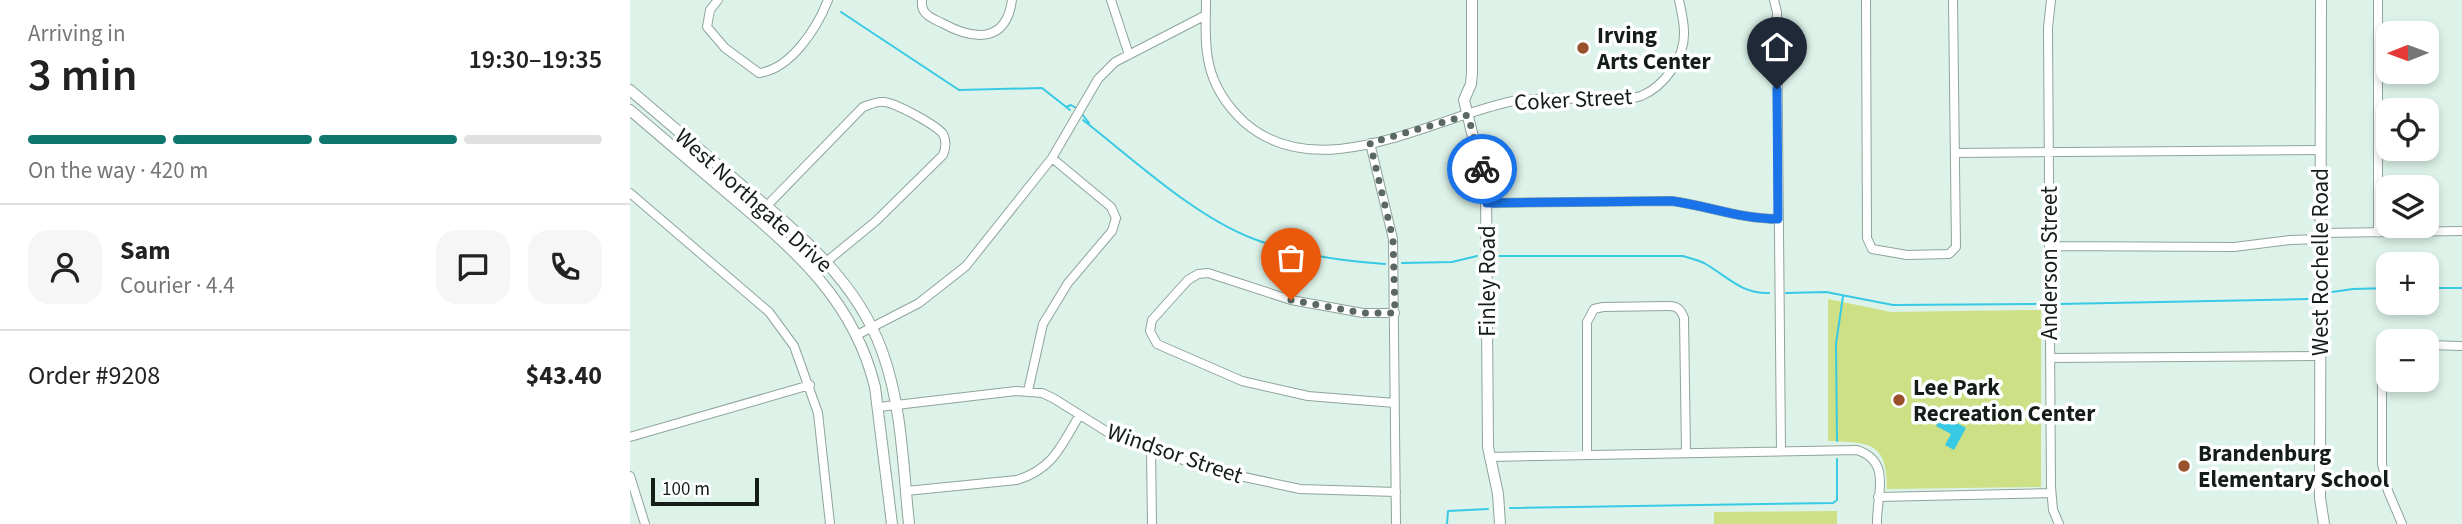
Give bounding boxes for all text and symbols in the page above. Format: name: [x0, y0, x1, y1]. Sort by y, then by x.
text: Arriving in: [28, 17, 126, 50]
pin: [1747, 17, 1807, 89]
place label: Irving Arts Center: [1596, 19, 1711, 78]
north arrow: [2376, 21, 2440, 84]
map controls: [2376, 21, 2439, 392]
icon: home: [1758, 28, 1796, 66]
marker: Irving Arts Center: [1575, 40, 1591, 56]
text: 19:30–19:35: [469, 41, 602, 78]
text: 3 min: [28, 43, 137, 108]
street label: Coker Street: [1513, 80, 1633, 119]
button: locate: [2376, 98, 2439, 161]
street label: West Northgate Drive: [667, 120, 840, 280]
courier: [1447, 134, 1517, 204]
icon: bike: [1463, 150, 1501, 188]
text: On the way · 420 m: [28, 154, 208, 187]
street label: West Rochelle Road: [2304, 168, 2337, 356]
button: layers: [2376, 175, 2439, 238]
street label: Anderson Street: [2033, 186, 2066, 340]
street label: Finley Road: [1471, 225, 1504, 337]
pin: [1261, 228, 1321, 300]
button: person: [28, 230, 102, 304]
button: chat: [436, 230, 510, 304]
button: phone: [528, 230, 602, 304]
text: Sam: [120, 232, 170, 269]
icon: bag: [1272, 239, 1310, 277]
button: +: [2376, 252, 2439, 315]
text: Courier · 4.4: [120, 269, 235, 302]
button: −: [2376, 329, 2439, 392]
text: Order #9208: [28, 357, 160, 394]
text: $43.40: [526, 357, 602, 394]
place label: Lee Park Recreation Center: [1913, 371, 2096, 430]
marker: Lee Park Recreation Center: [1891, 392, 1907, 408]
street label: Windsor Street: [1103, 415, 1247, 492]
place label: Brandenburg Elementary School: [2198, 437, 2389, 496]
marker: Brandenburg Elementary School: [2176, 458, 2192, 474]
scale bar: [651, 475, 760, 507]
text: 100 m: [662, 476, 710, 503]

